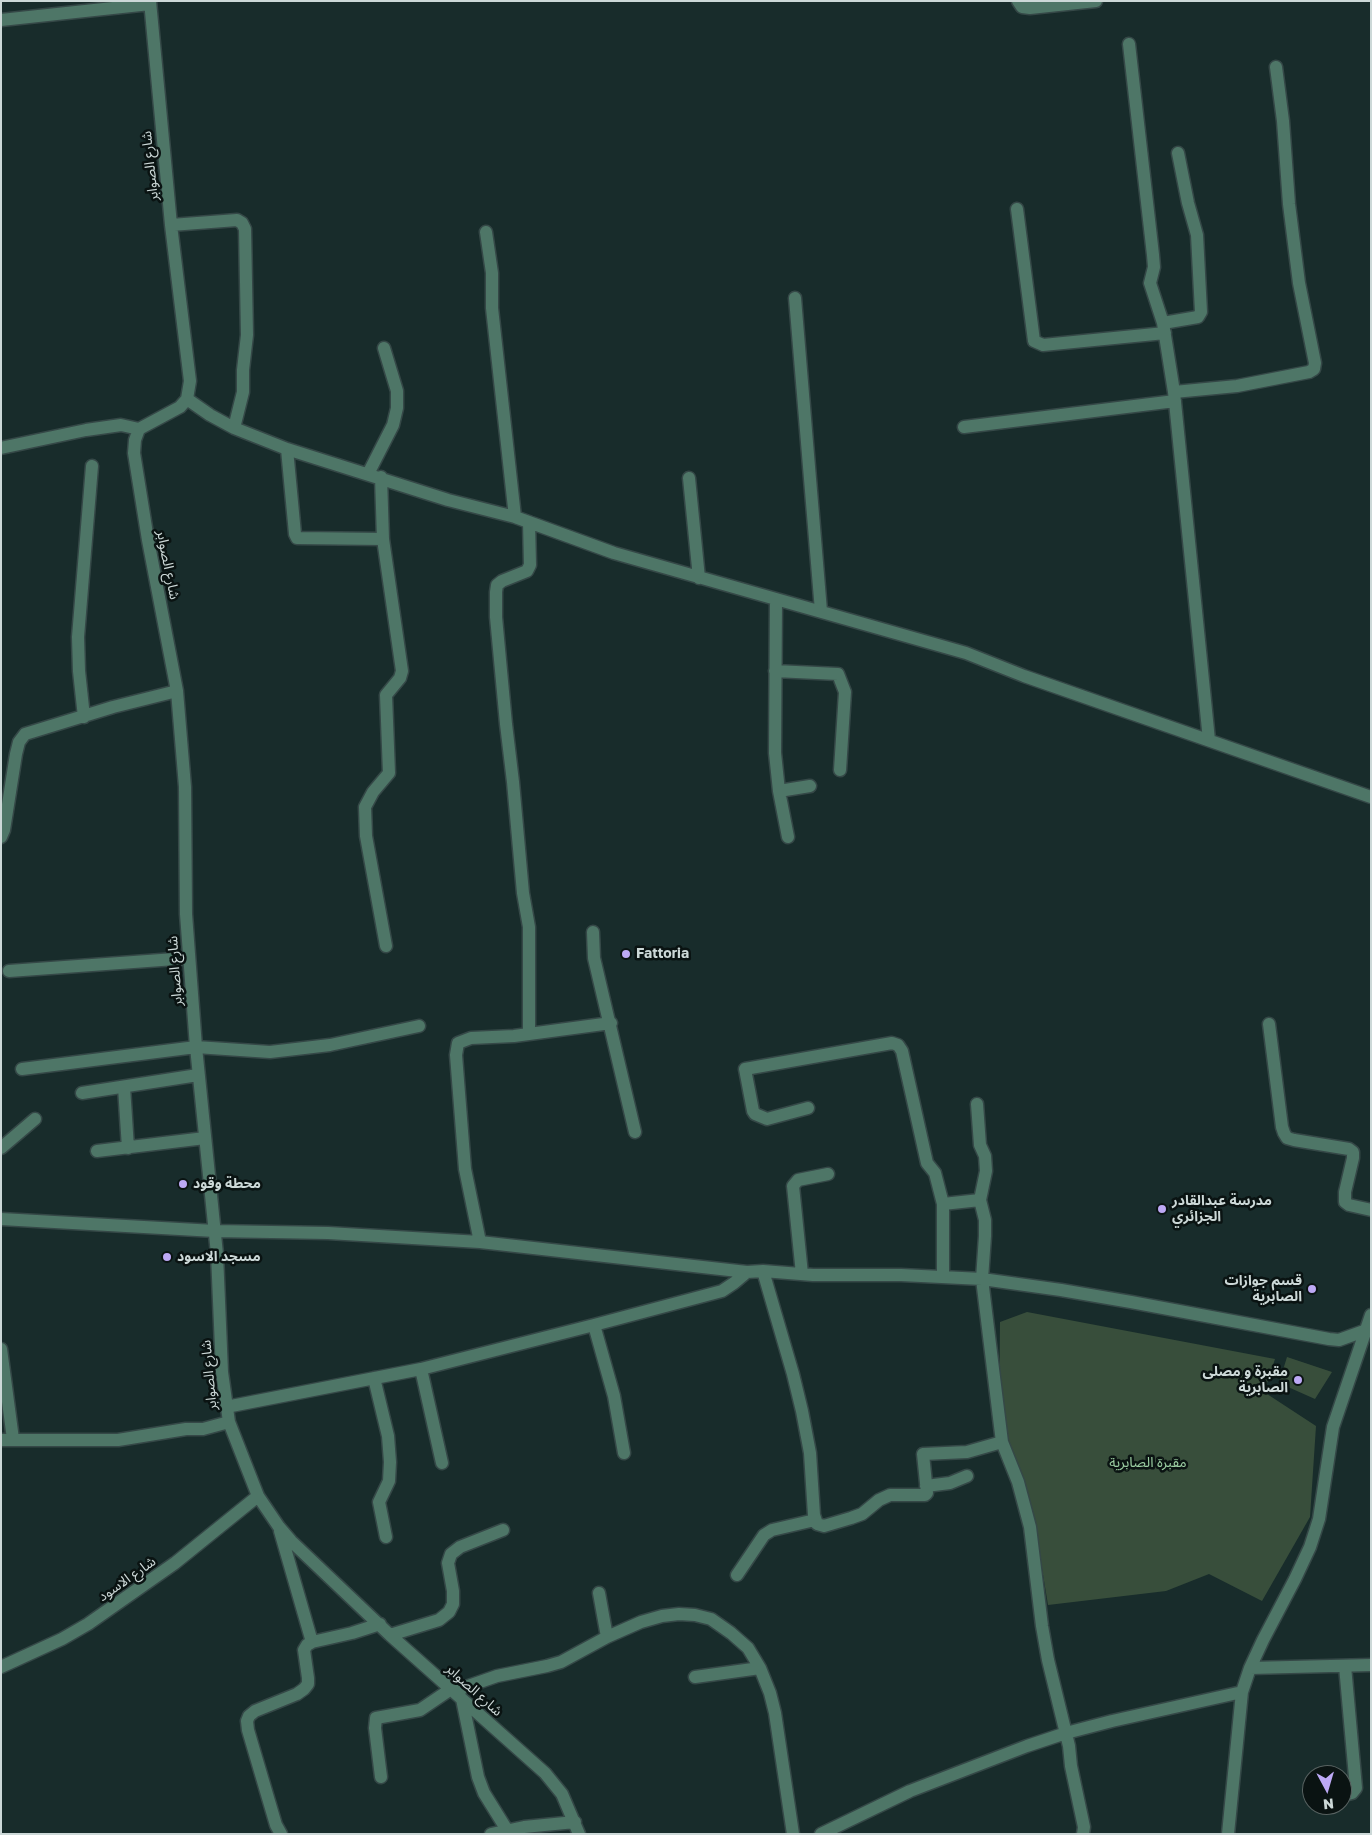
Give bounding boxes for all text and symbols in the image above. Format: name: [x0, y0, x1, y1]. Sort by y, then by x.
street label: شارع الصوابر: [138, 130, 162, 202]
street label: شارع الصوابر: [153, 529, 183, 601]
street label: شارع الصوابر: [164, 935, 186, 1007]
place label: Fattoria: [636, 946, 689, 962]
marker: Fattoria: [620, 948, 632, 960]
place label: محطة وقود: [193, 1176, 261, 1192]
marker: محطة وقود: [177, 1178, 189, 1190]
place label: مدرسة عبدالقادر الجزائري: [1172, 1193, 1272, 1226]
marker: مدرسة عبدالقادر الجزائري: [1156, 1203, 1168, 1215]
place label: مسجد الاسود: [177, 1249, 261, 1265]
marker: مسجد الاسود: [161, 1251, 173, 1263]
place label: قسم جوازات الصابرية: [1224, 1273, 1302, 1305]
marker: قسم جوازات الصابرية: [1306, 1283, 1318, 1295]
street label: شارع الصوابر: [198, 1339, 220, 1411]
place label: مقبرة و مصلى الصابرية: [1203, 1364, 1288, 1396]
marker: مقبرة و مصلى الصابرية: [1292, 1374, 1304, 1386]
park label: مقبرة الصابرية: [1109, 1455, 1187, 1471]
street label: شارع الاسود: [95, 1553, 159, 1605]
street label: شارع الصوابر: [442, 1660, 506, 1720]
north arrow: [1302, 1765, 1352, 1815]
text: N: [1322, 1795, 1335, 1813]

